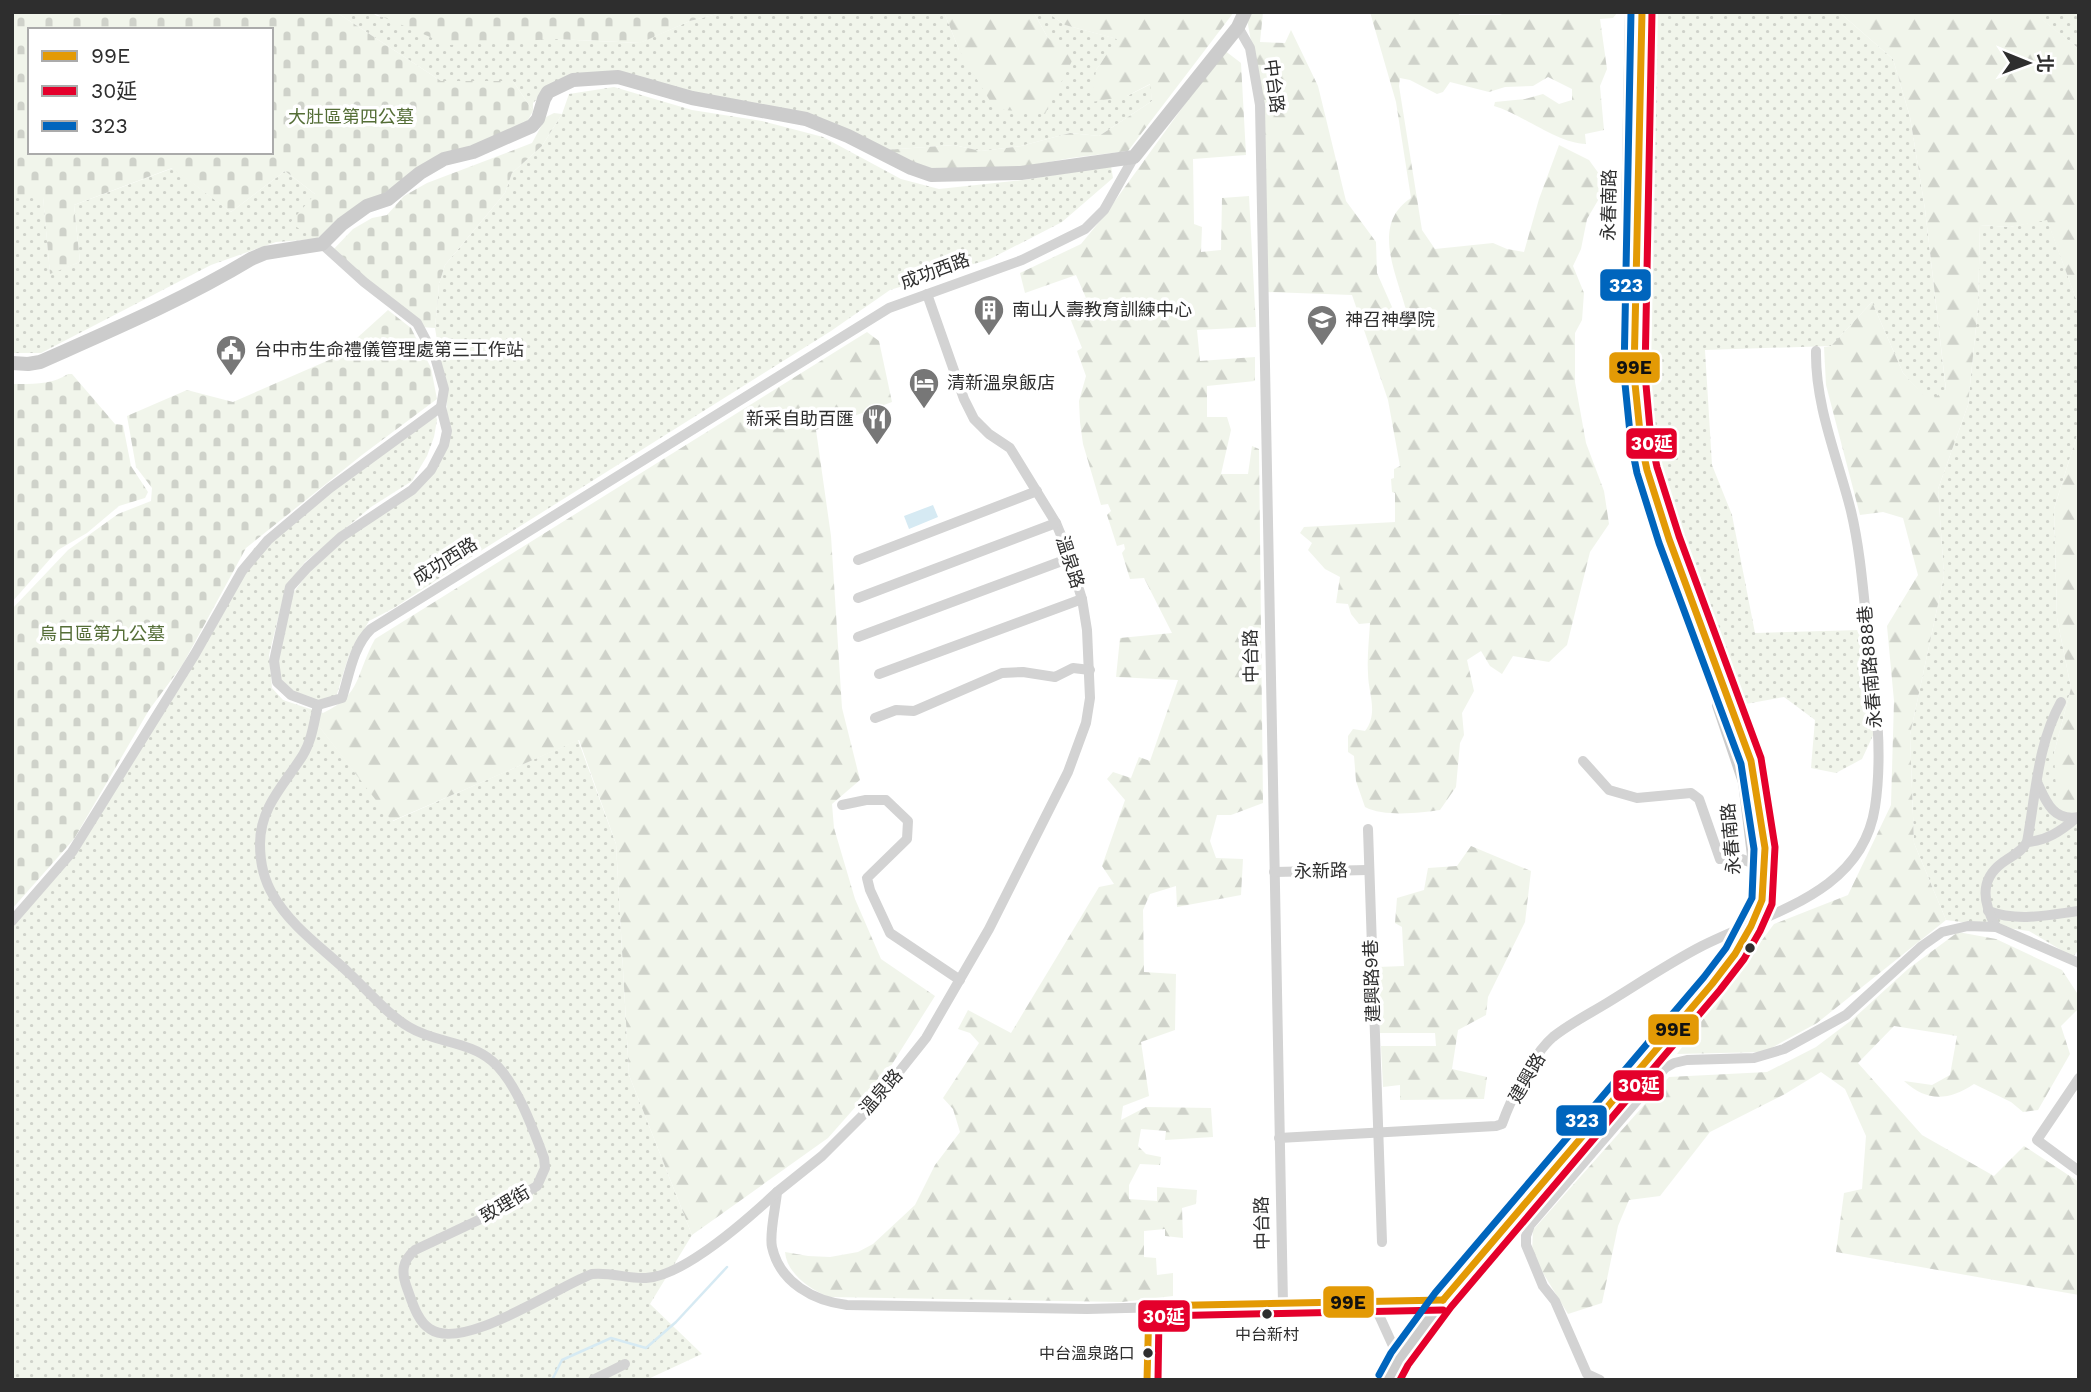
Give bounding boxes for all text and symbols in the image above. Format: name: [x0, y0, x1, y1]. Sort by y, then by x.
legend: [28, 28, 273, 154]
north arrow: [1993, 28, 2063, 98]
text: 99E: [91, 43, 130, 68]
text: 北: [2033, 54, 2056, 73]
street label: 中台路: [1261, 58, 1288, 114]
text: 30延: [91, 78, 137, 103]
park label: 大肚區第四公墓: [288, 106, 414, 127]
text: 323: [91, 113, 128, 138]
street label: 永春南路: [1597, 169, 1620, 241]
street label: 成功西路: [897, 248, 972, 293]
line badge: 323: [1599, 268, 1652, 302]
text: 323: [1609, 274, 1643, 297]
building icon: 南山人壽教育訓練中心: [972, 293, 1006, 337]
place label: 南山人壽教育訓練中心: [1012, 299, 1192, 320]
school or university icon: 神召神學院: [1305, 303, 1339, 347]
place label: 神召神學院: [1345, 309, 1435, 330]
public building icon: 台中市生命禮儀管理處第三工作站: [214, 333, 248, 377]
place label: 台中市生命禮儀管理處第三工作站: [254, 339, 524, 360]
line badge: 99E: [1608, 351, 1661, 384]
text: 99E: [1616, 356, 1652, 379]
hotel icon: 清新溫泉飯店: [907, 366, 941, 410]
place label: 清新溫泉飯店: [947, 372, 1055, 393]
restaurant icon: 新采自助百匯: [860, 402, 894, 446]
place label: 新采自助百匯: [746, 408, 854, 429]
line badge: 30延: [1625, 427, 1678, 460]
text: 30延: [1631, 432, 1673, 455]
street label: 成功西路: [409, 533, 481, 589]
street label: 溫泉路: [1052, 533, 1089, 591]
street label: 永春南路888巷: [1854, 605, 1885, 729]
park label: 烏日區第九公墓: [39, 623, 165, 644]
street label: 中台路: [1240, 629, 1261, 683]
street label: 永春南路: [1717, 802, 1744, 876]
street label: 永新路: [1294, 860, 1348, 881]
street label: 建興路9巷: [1360, 939, 1383, 1023]
unlabelled marker: [1743, 941, 1757, 955]
line badge: 99E: [1647, 1013, 1700, 1046]
text: 99E: [1655, 1018, 1691, 1041]
street label: 建興路: [1504, 1049, 1549, 1106]
street label: 溫泉路: [855, 1064, 906, 1119]
line badge: 30延: [1612, 1069, 1665, 1102]
text: 30延: [1618, 1074, 1660, 1097]
line badge: 323: [1555, 1104, 1608, 1137]
text: 323: [1565, 1109, 1599, 1132]
street label: 致理街: [476, 1181, 533, 1226]
street label: 中台路: [1251, 1196, 1272, 1250]
line badge: 99E: [1322, 1285, 1375, 1319]
text: 99E: [1330, 1291, 1366, 1314]
line badge: 30延: [1137, 1299, 1191, 1333]
text: 30延: [1143, 1305, 1185, 1328]
marker: 中台新村: [1260, 1307, 1274, 1321]
place label: 中台新村: [1235, 1325, 1299, 1344]
place label: 中台溫泉路口: [1039, 1344, 1135, 1363]
marker: 中台溫泉路口: [1141, 1346, 1155, 1360]

